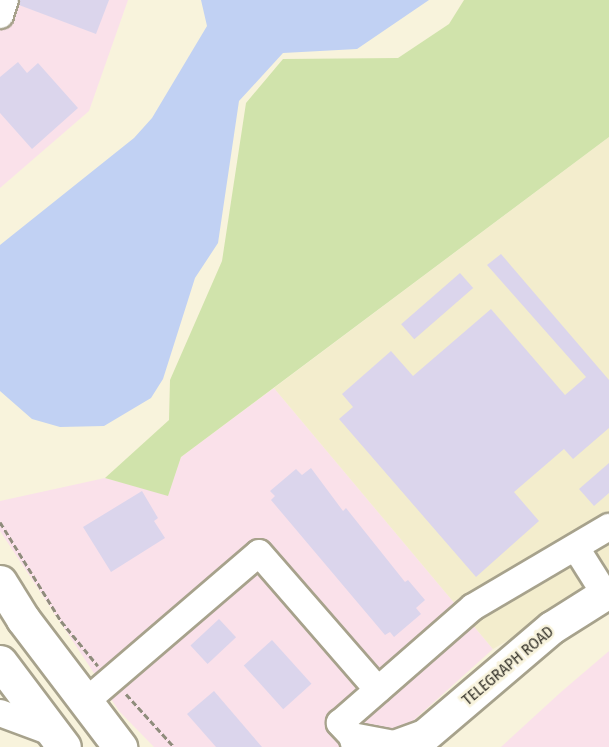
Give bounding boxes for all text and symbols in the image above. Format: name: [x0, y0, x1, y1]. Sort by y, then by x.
street label: TELEGRAPH ROAD: [458, 622, 558, 710]

